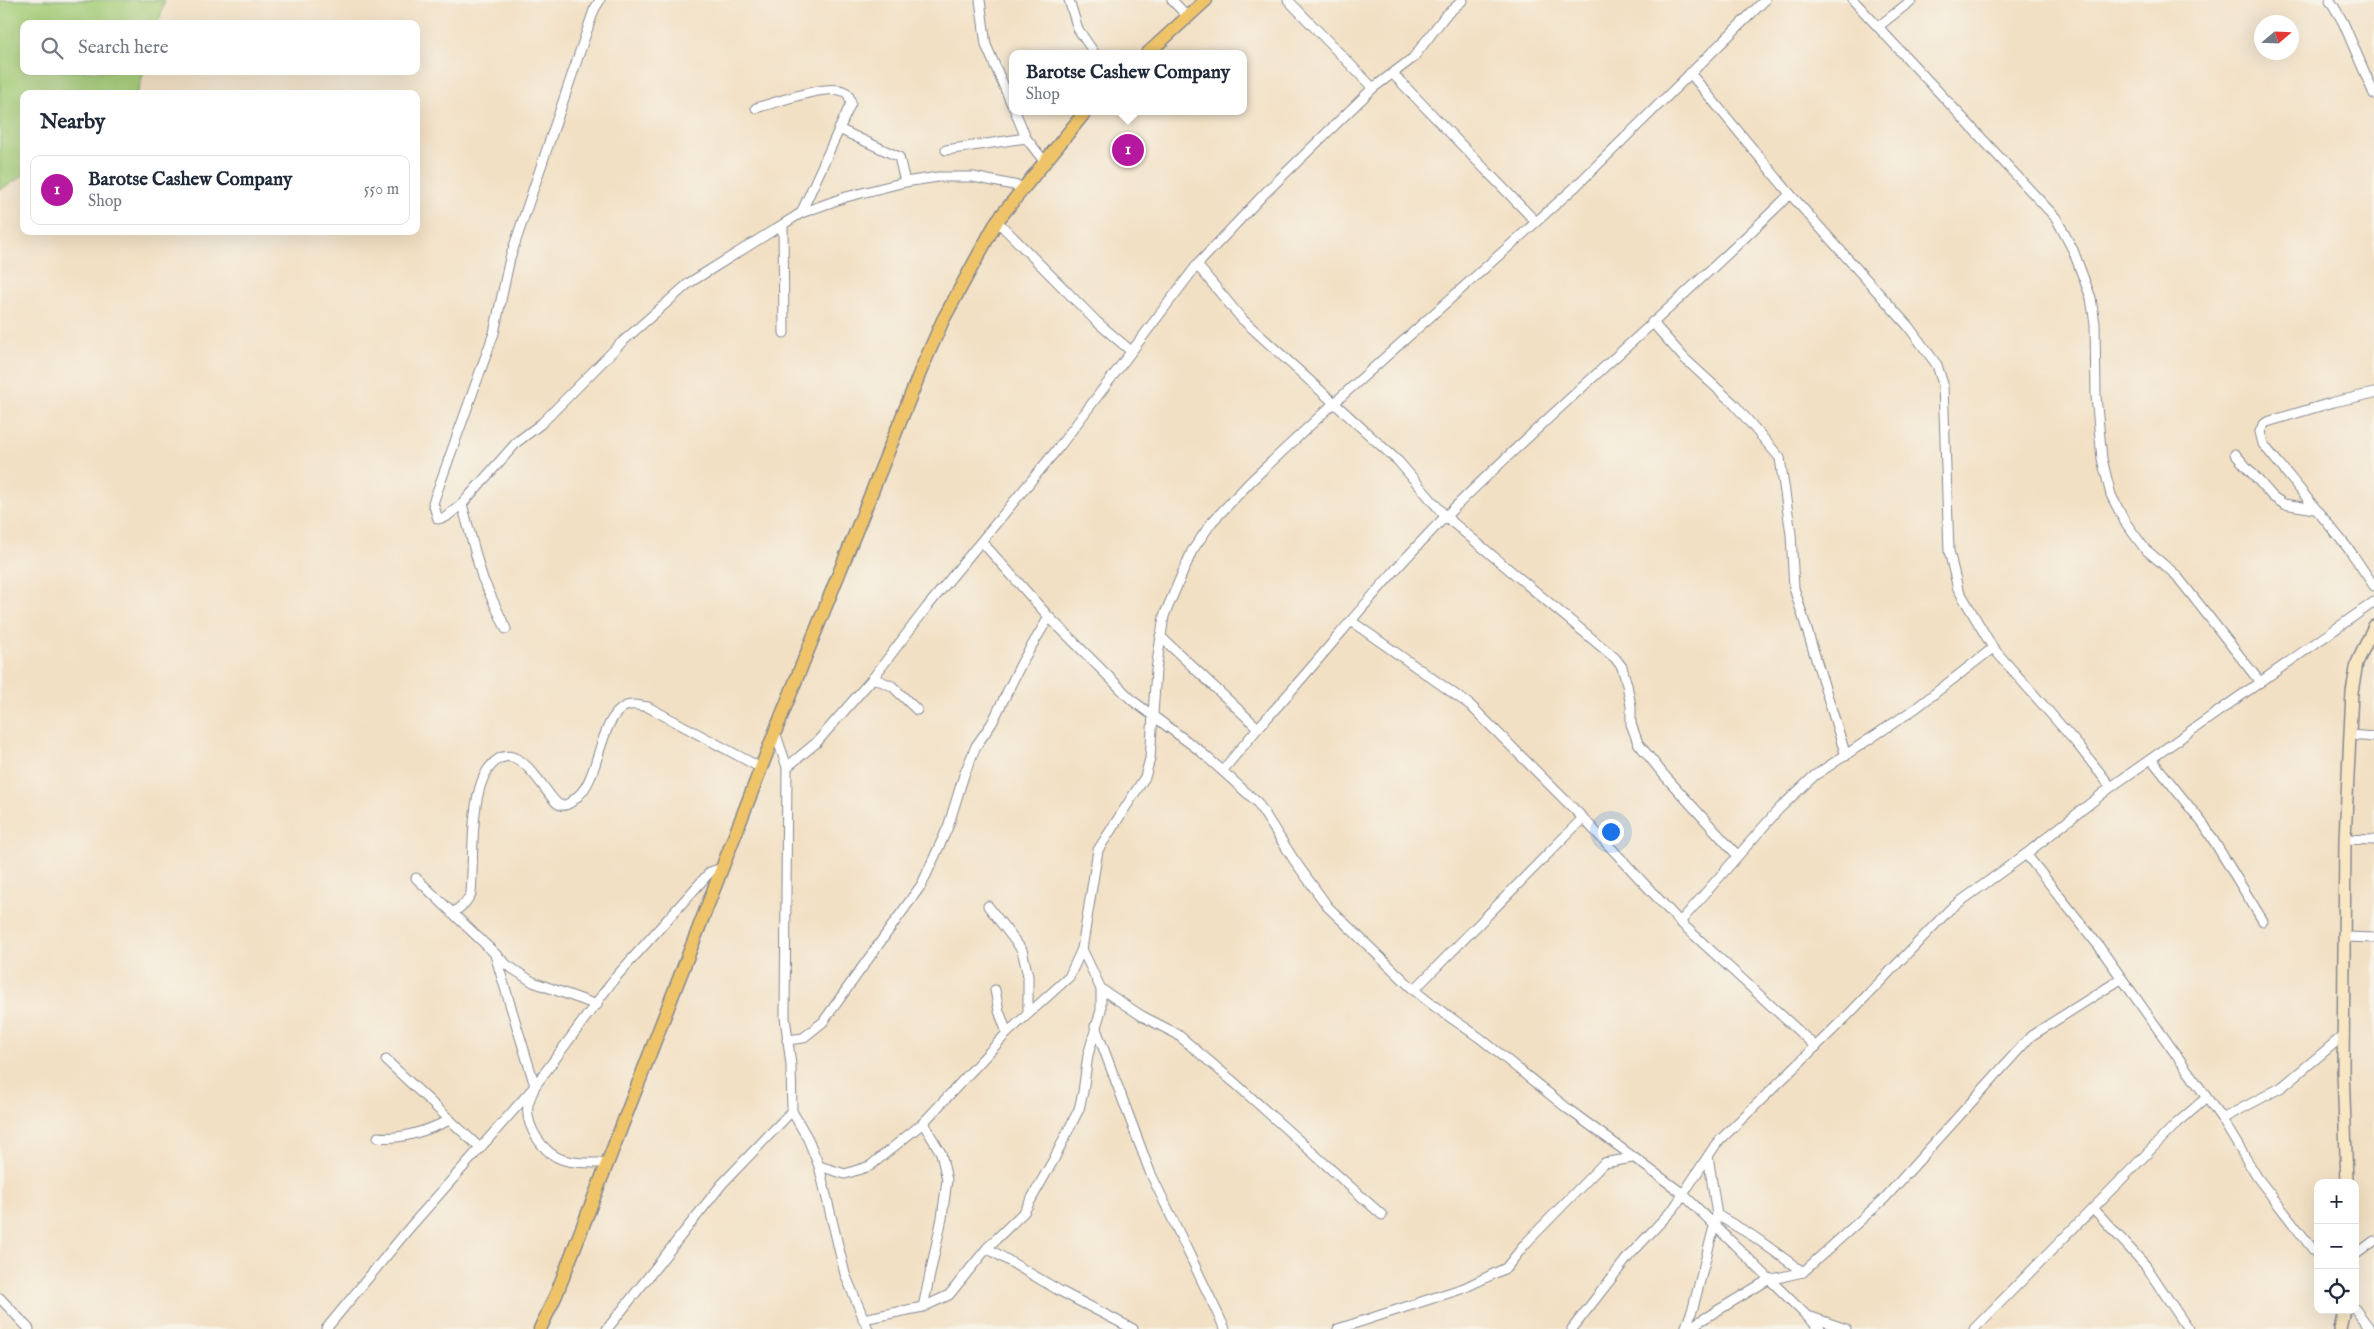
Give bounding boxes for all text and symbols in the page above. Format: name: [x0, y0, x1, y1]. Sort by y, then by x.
north arrow: [2254, 15, 2299, 60]
search box: [20, 20, 420, 75]
icon: search: [38, 34, 66, 62]
text: Search here: [78, 36, 169, 60]
popup: [1009, 50, 1247, 115]
text: Barotse Cashew Company: [1026, 61, 1230, 85]
text: Shop: [1026, 85, 1060, 105]
text: Nearby: [40, 109, 105, 136]
pin: 1: [1112, 131, 1144, 169]
text: Barotse Cashew Company: [88, 168, 292, 192]
text: 1: [54, 180, 60, 200]
text: 550 m: [364, 180, 399, 200]
text: Shop: [88, 192, 122, 212]
your location: [1598, 819, 1624, 845]
map controls: [2314, 1179, 2359, 1314]
button: +: [2314, 1179, 2359, 1224]
button: −: [2314, 1224, 2359, 1269]
button: locate: [2314, 1269, 2359, 1314]

